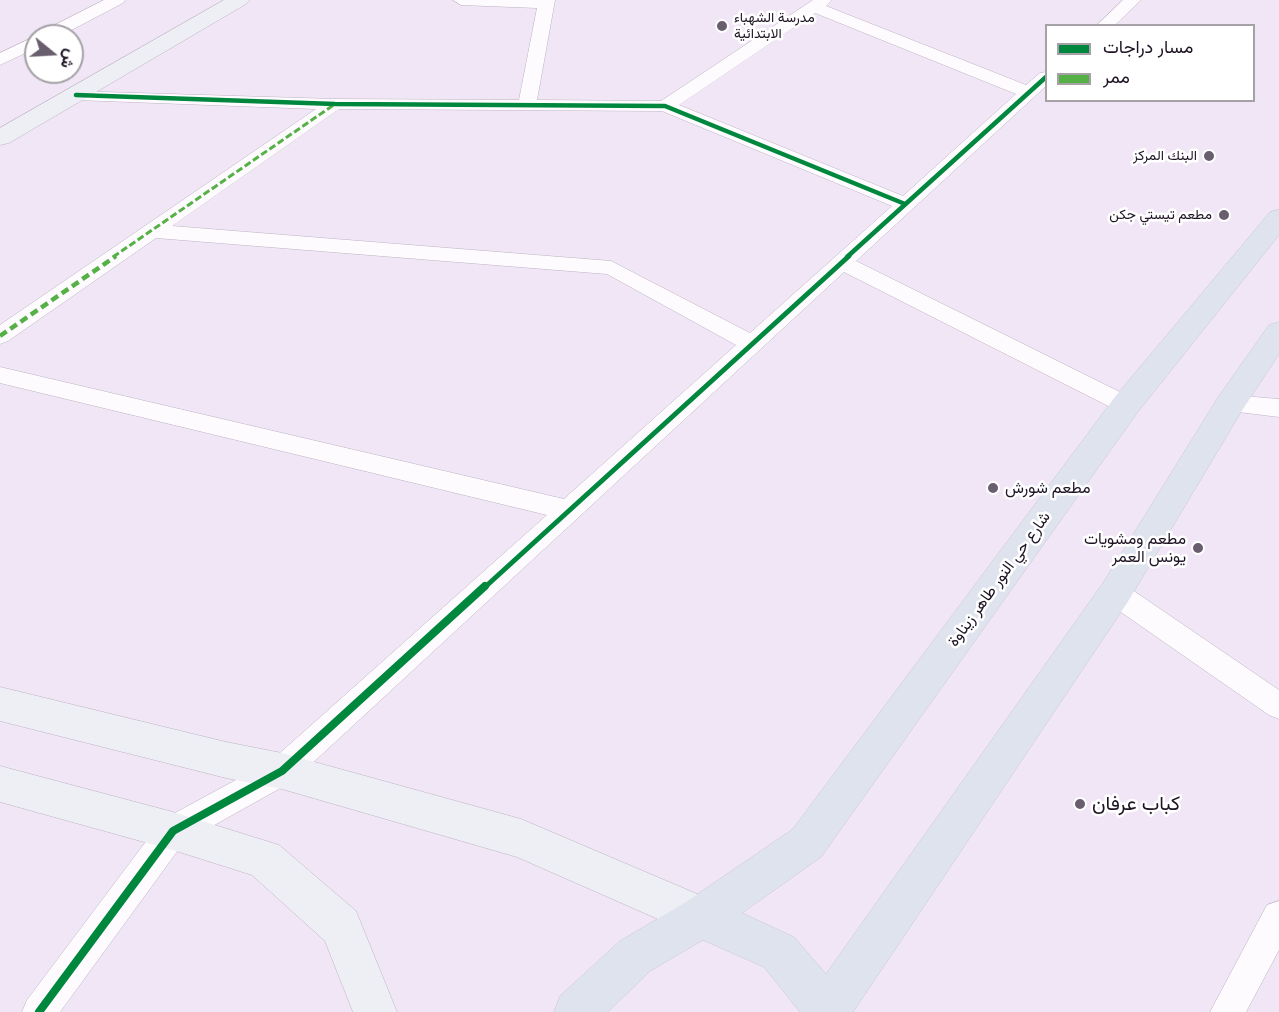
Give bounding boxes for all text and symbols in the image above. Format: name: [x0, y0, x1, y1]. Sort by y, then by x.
place label: مدرسة الشهباء الابتدائية: [734, 10, 815, 42]
marker: مدرسة الشهباء الابتدائية: [715, 19, 729, 33]
north arrow: [24, 24, 84, 84]
legend: [1045, 24, 1255, 102]
text: مسار دراجات: [1103, 35, 1193, 57]
text: ش: [57, 47, 82, 71]
text: ممر: [1103, 65, 1130, 87]
place label: البنك المركز: [1133, 148, 1197, 164]
marker: البنك المركز: [1202, 149, 1216, 163]
place label: مطعم تيستي جكن: [1109, 207, 1212, 223]
marker: مطعم تيستي جكن: [1217, 208, 1231, 222]
place label: مطعم شورش: [1005, 478, 1090, 498]
marker: مطعم شورش: [986, 481, 1000, 495]
street label: شارع حي النور طاهر زيناوة: [944, 508, 1054, 650]
place label: مطعم ومشويات يونس العمر: [1084, 529, 1186, 567]
marker: مطعم ومشويات يونس العمر: [1191, 541, 1205, 555]
place label: كباب عرفان: [1092, 792, 1180, 816]
marker: كباب عرفان: [1073, 797, 1087, 811]

